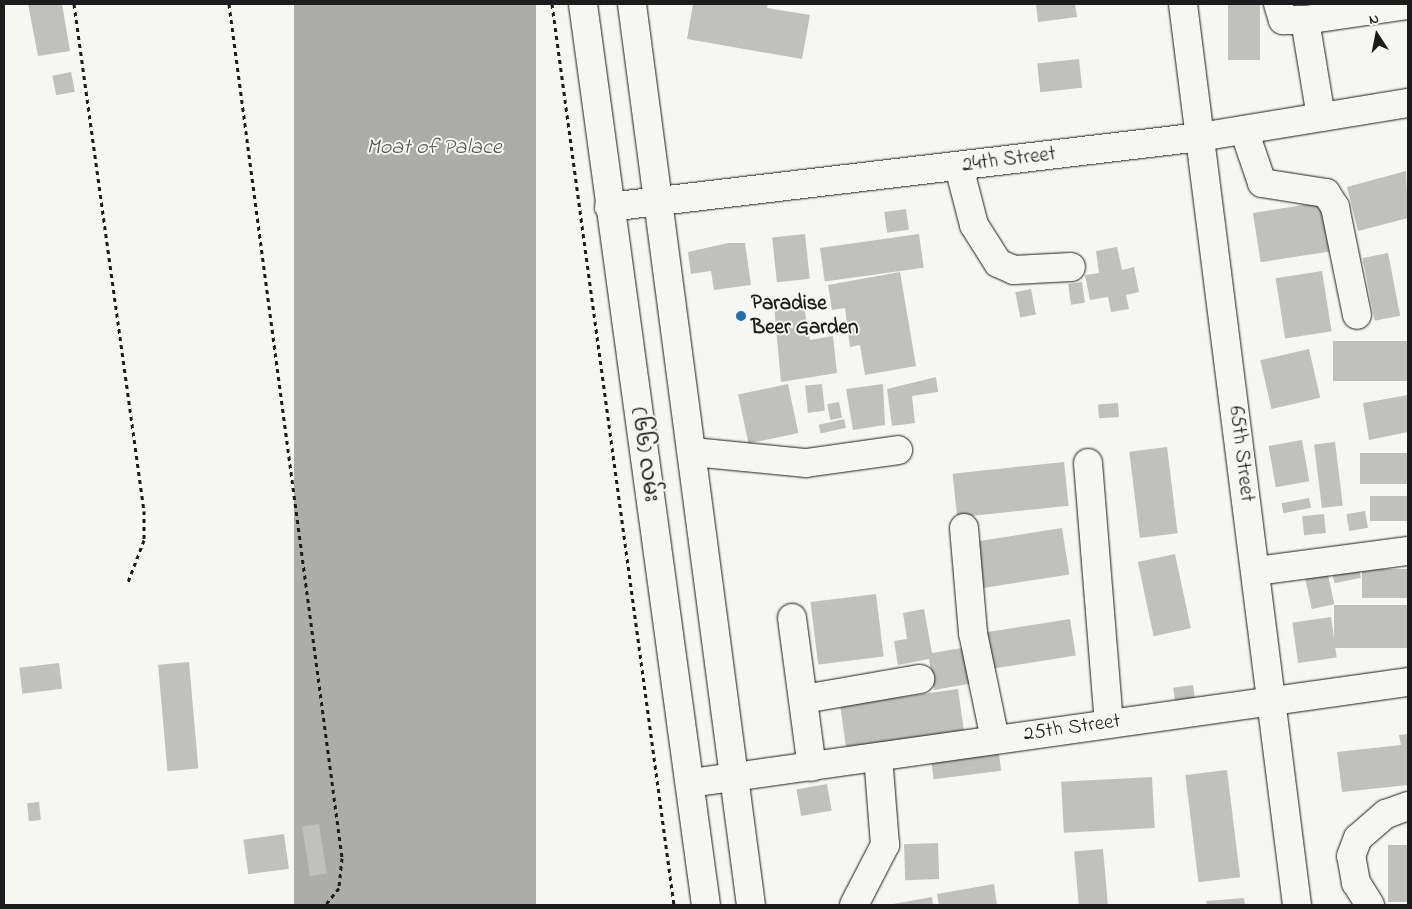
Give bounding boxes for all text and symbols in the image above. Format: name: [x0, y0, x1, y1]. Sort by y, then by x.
text: N: [1367, 9, 1381, 31]
north arrow: [1352, 10, 1402, 60]
water label: Moat of Palace: [366, 136, 502, 162]
street label: 24th Street: [961, 142, 1057, 178]
place label: Paradise Beer Garden: [751, 291, 858, 341]
marker: Paradise Beer Garden: [735, 310, 747, 322]
street label: 65th Street: [1223, 405, 1259, 503]
street label: (၆၆) လမ်း: [625, 406, 663, 504]
street label: 25th Street: [1022, 709, 1122, 747]

